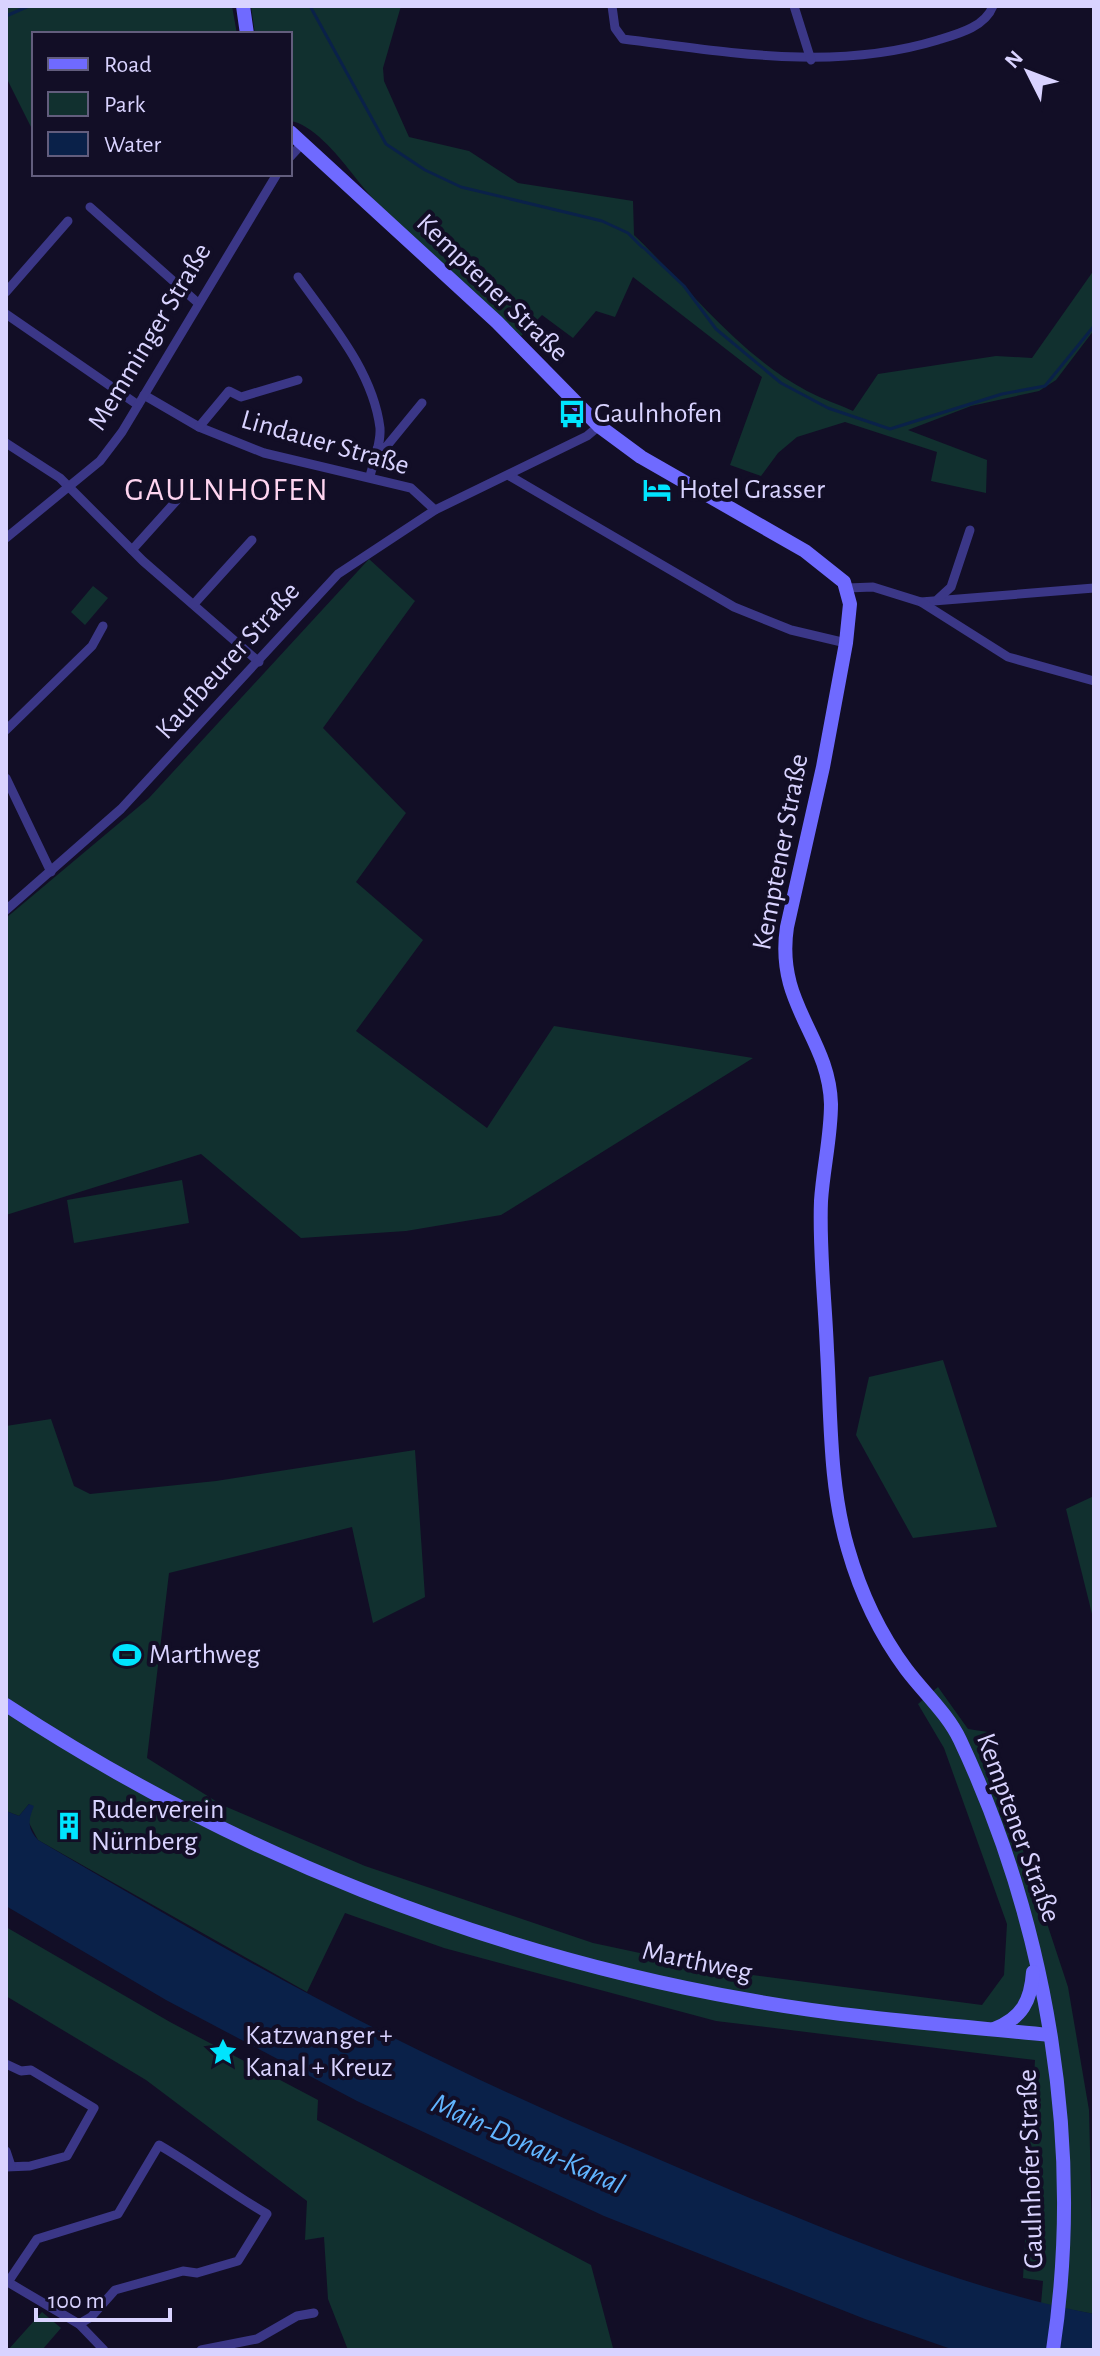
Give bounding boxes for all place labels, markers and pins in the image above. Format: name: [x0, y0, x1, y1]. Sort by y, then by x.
bus stop icon: Gaulnhofen: [557, 399, 587, 429]
place label: Gaulnhofen: [594, 400, 722, 428]
hotel icon: Hotel Grasser: [642, 475, 672, 505]
place label: Hotel Grasser: [679, 476, 825, 504]
sports icon: Marthweg: [112, 1640, 142, 1670]
place label: Marthweg: [149, 1641, 261, 1669]
place label: Ruderverein Nürnberg: [91, 1796, 225, 1856]
building icon: Ruderverein Nürnberg: [54, 1811, 84, 1841]
place label: Katzwanger + Kanal + Kreuz: [245, 2022, 393, 2082]
place icon: Katzwanger + Kanal + Kreuz: [208, 2037, 238, 2067]

